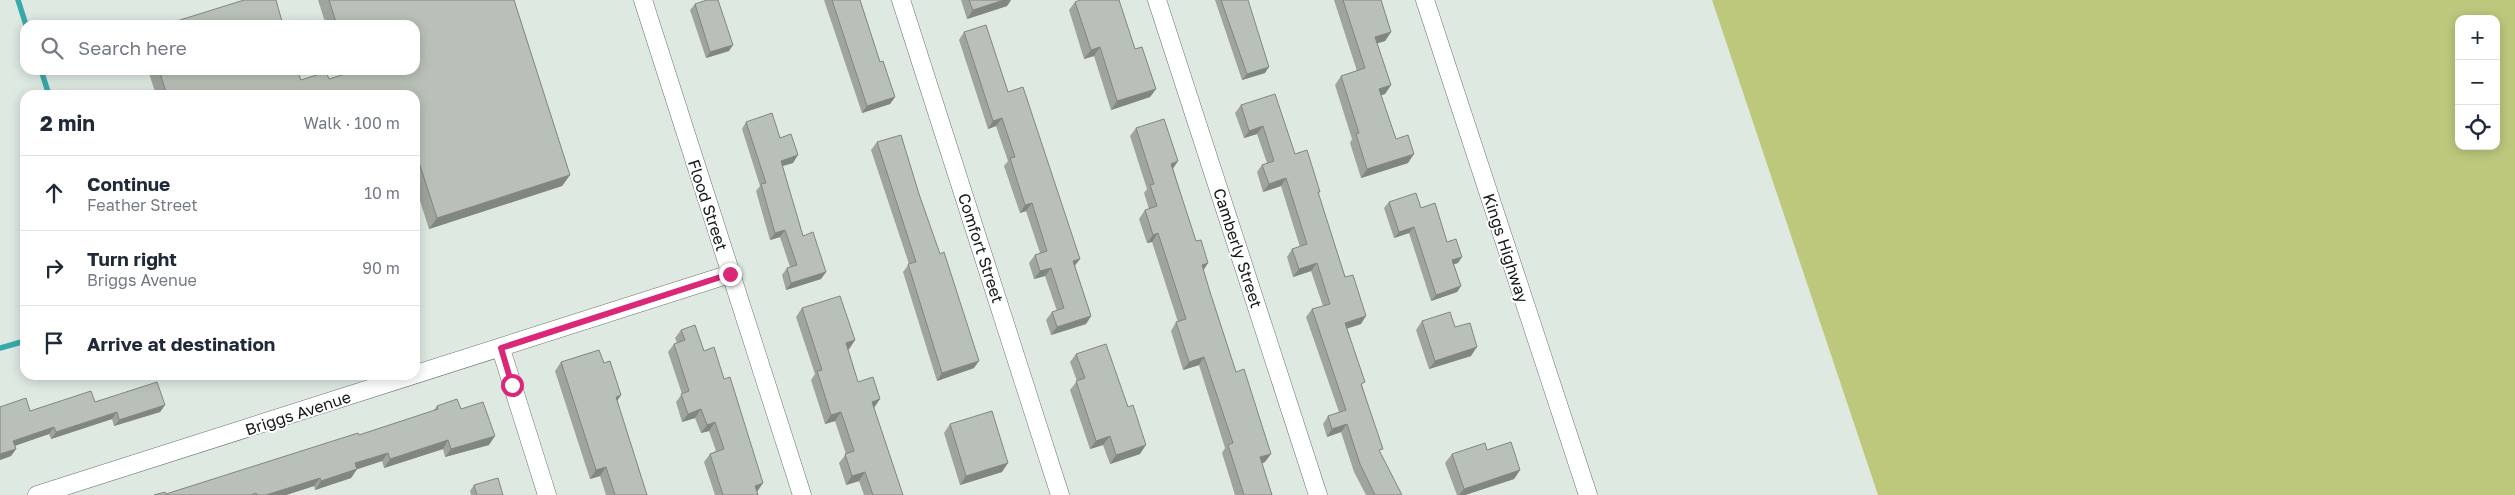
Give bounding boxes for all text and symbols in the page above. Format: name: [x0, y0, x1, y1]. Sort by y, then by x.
map controls: [2455, 15, 2500, 150]
button: +: [2455, 15, 2500, 60]
search box: [20, 20, 420, 75]
icon: search: [38, 34, 66, 62]
text: Search here: [78, 36, 187, 59]
button: −: [2455, 60, 2500, 105]
button: locate: [2455, 105, 2500, 150]
text: 2 min: [40, 110, 95, 136]
text: Walk · 100 m: [304, 113, 400, 133]
street label: Flood Street: [684, 157, 732, 253]
text: Continue: [87, 172, 170, 195]
icon: ahead: [40, 179, 68, 207]
text: 10 m: [364, 183, 400, 203]
street label: Camberly Street: [1209, 186, 1267, 310]
street label: Comfort Street: [954, 191, 1008, 305]
street label: Kings Highway: [1479, 191, 1533, 305]
text: Feather Street: [87, 195, 198, 215]
text: Turn right: [87, 247, 177, 270]
icon: right: [40, 254, 68, 282]
text: 90 m: [362, 258, 400, 278]
route end: [719, 263, 742, 286]
text: Briggs Avenue: [87, 270, 197, 290]
icon: arrive: [40, 329, 68, 357]
text: Arrive at destination: [87, 332, 275, 355]
route start: [501, 374, 524, 397]
street label: Briggs Avenue: [243, 387, 353, 439]

